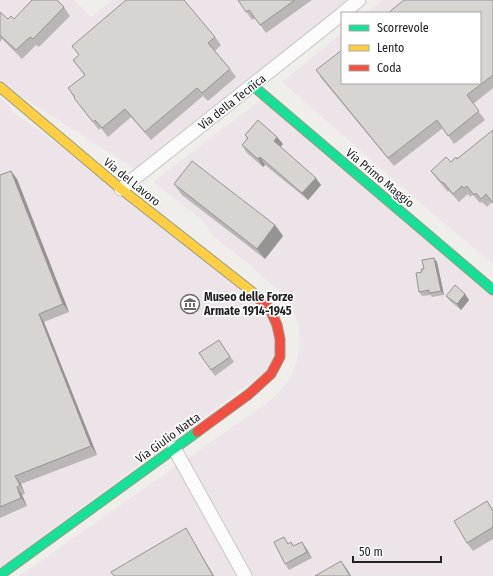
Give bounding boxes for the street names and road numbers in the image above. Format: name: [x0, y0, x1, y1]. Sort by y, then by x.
street label: Via della Tecnica: [196, 71, 268, 133]
street label: Via Primo Maggio: [343, 146, 417, 210]
street label: Via del Lavoro: [101, 155, 163, 209]
street label: Via Giulio Natta: [133, 410, 203, 466]

